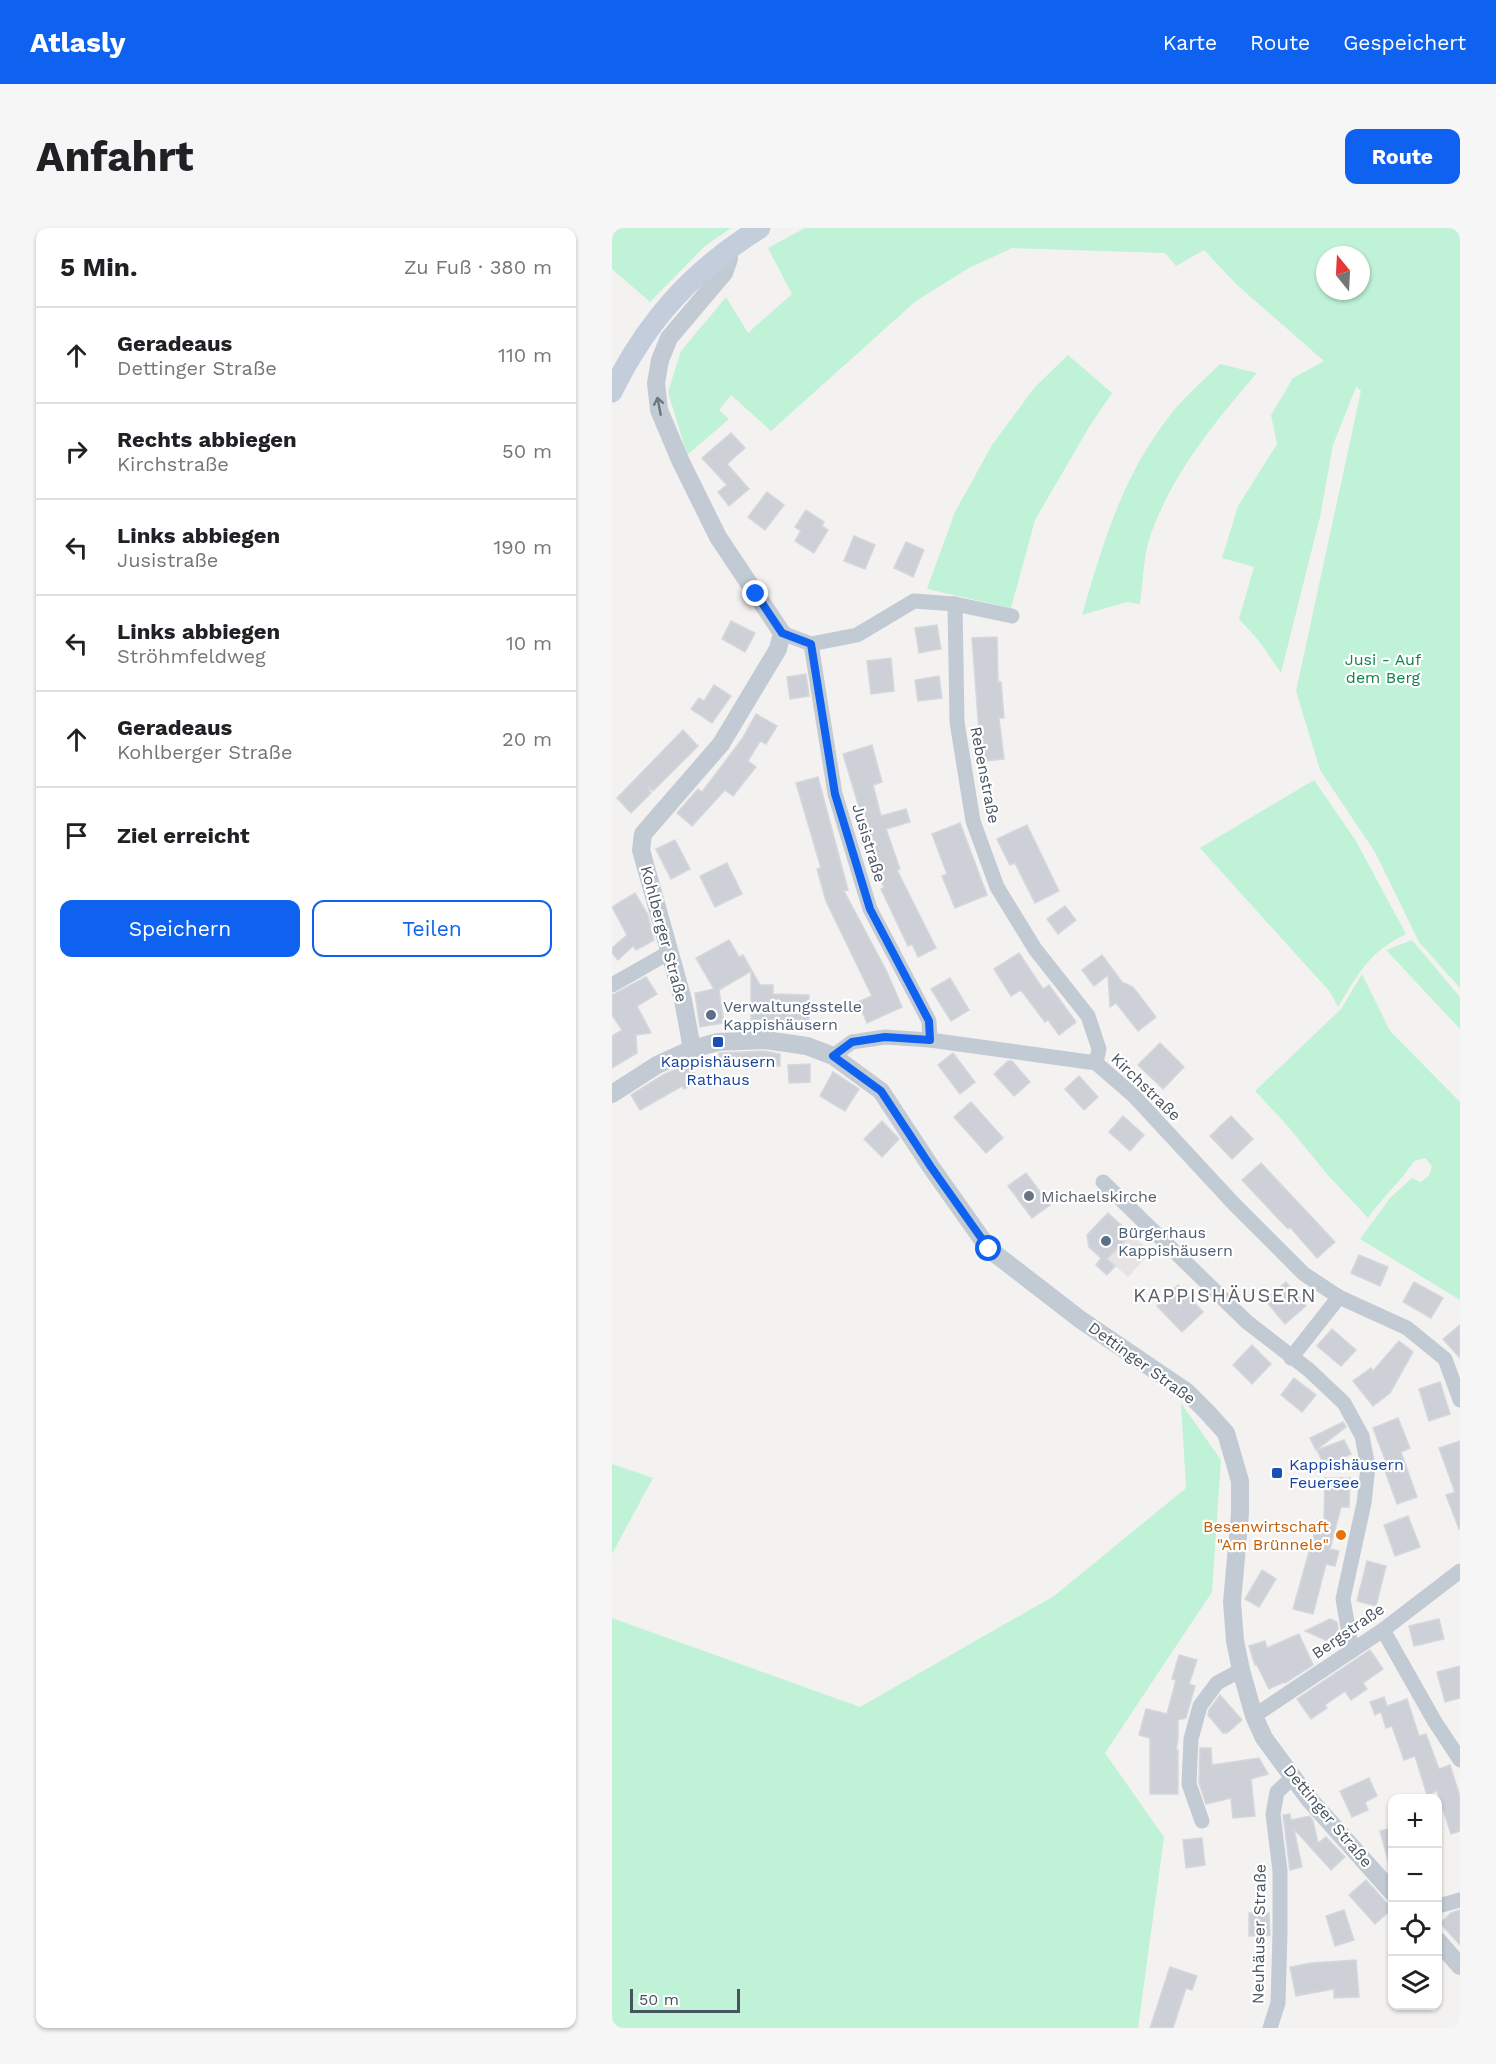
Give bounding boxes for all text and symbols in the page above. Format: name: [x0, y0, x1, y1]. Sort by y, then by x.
text: Atlasly: [30, 26, 125, 59]
text: Karte: [1163, 30, 1217, 55]
text: Route: [1250, 30, 1310, 55]
text: Gespeichert: [1343, 30, 1466, 55]
button: Route: [1345, 129, 1460, 184]
text: Anfahrt: [36, 132, 194, 181]
north arrow: [1316, 246, 1370, 300]
text: 5 Min.: [60, 252, 137, 282]
text: Zu Fuß · 380 m: [404, 255, 552, 279]
text: Geradeaus: [117, 331, 232, 356]
icon: ahead: [60, 339, 93, 372]
text: 110 m: [498, 343, 552, 367]
text: Dettinger Straße: [117, 356, 277, 380]
one-way arrow: [653, 396, 664, 416]
text: Rechts abbiegen: [117, 427, 297, 452]
icon: right: [60, 435, 93, 468]
text: 50 m: [502, 439, 552, 463]
text: Kirchstraße: [117, 452, 229, 476]
text: Links abbiegen: [117, 523, 280, 548]
icon: left: [60, 531, 93, 564]
text: 190 m: [494, 535, 552, 559]
text: Jusistraße: [117, 548, 218, 572]
route end: [742, 580, 768, 606]
text: Links abbiegen: [117, 619, 280, 644]
icon: left: [60, 627, 93, 660]
text: 10 m: [506, 631, 552, 655]
text: Ströhmfeldweg: [117, 644, 266, 668]
park label: Jusi - Auf dem Berg: [1345, 650, 1422, 687]
text: Geradeaus: [117, 715, 232, 740]
icon: ahead: [60, 723, 93, 756]
street label: Rebenstraße: [966, 725, 1004, 825]
text: 20 m: [502, 727, 552, 751]
text: Kohlberger Straße: [117, 740, 293, 764]
street label: Jusistraße: [848, 801, 890, 885]
icon: arrive: [60, 819, 93, 852]
text: Ziel erreicht: [117, 823, 250, 848]
street label: Kohlberger Straße: [637, 864, 691, 1004]
button: Speichern: [60, 900, 300, 957]
button: Teilen: [312, 900, 552, 957]
place label: Verwaltungsstelle Kappishäusern: [723, 997, 862, 1034]
marker: Verwaltungsstelle Kappishäusern: [704, 1008, 718, 1022]
marker: Kappishäusern Rathaus: [711, 1035, 725, 1049]
street label: Kirchstraße: [1107, 1049, 1185, 1125]
place label: Kappishäusern Rathaus: [660, 1052, 776, 1089]
place label: Michaelskirche: [1041, 1187, 1157, 1206]
marker: Michaelskirche: [1022, 1189, 1036, 1203]
place label: Bürgerhaus Kappishäusern: [1118, 1223, 1233, 1260]
marker: Bürgerhaus Kappishäusern: [1099, 1234, 1113, 1248]
route start: [975, 1235, 1001, 1261]
district label: KAPPISHÄUSERN: [1133, 1283, 1317, 1307]
street label: Dettinger Straße: [1085, 1318, 1199, 1408]
place label: Kappishäusern Feuersee: [1289, 1455, 1404, 1492]
marker: Kappishäusern Feuersee: [1270, 1466, 1284, 1480]
place label: Besenwirtschaft "Am Brünnele": [1203, 1517, 1329, 1554]
marker: Besenwirtschaft "Am Brünnele": [1334, 1528, 1348, 1542]
street label: Bergstraße: [1308, 1599, 1388, 1663]
street label: Dettinger Straße: [1280, 1761, 1376, 1871]
map controls: [1388, 1794, 1442, 2010]
button: +: [1388, 1794, 1442, 1848]
button: −: [1388, 1848, 1442, 1902]
street label: Neuhäuser Straße: [1248, 1864, 1270, 2004]
button: locate: [1388, 1902, 1442, 1956]
button: layers: [1388, 1956, 1442, 2010]
scale bar: [630, 1986, 740, 2014]
text: 50 m: [639, 1990, 679, 2009]

